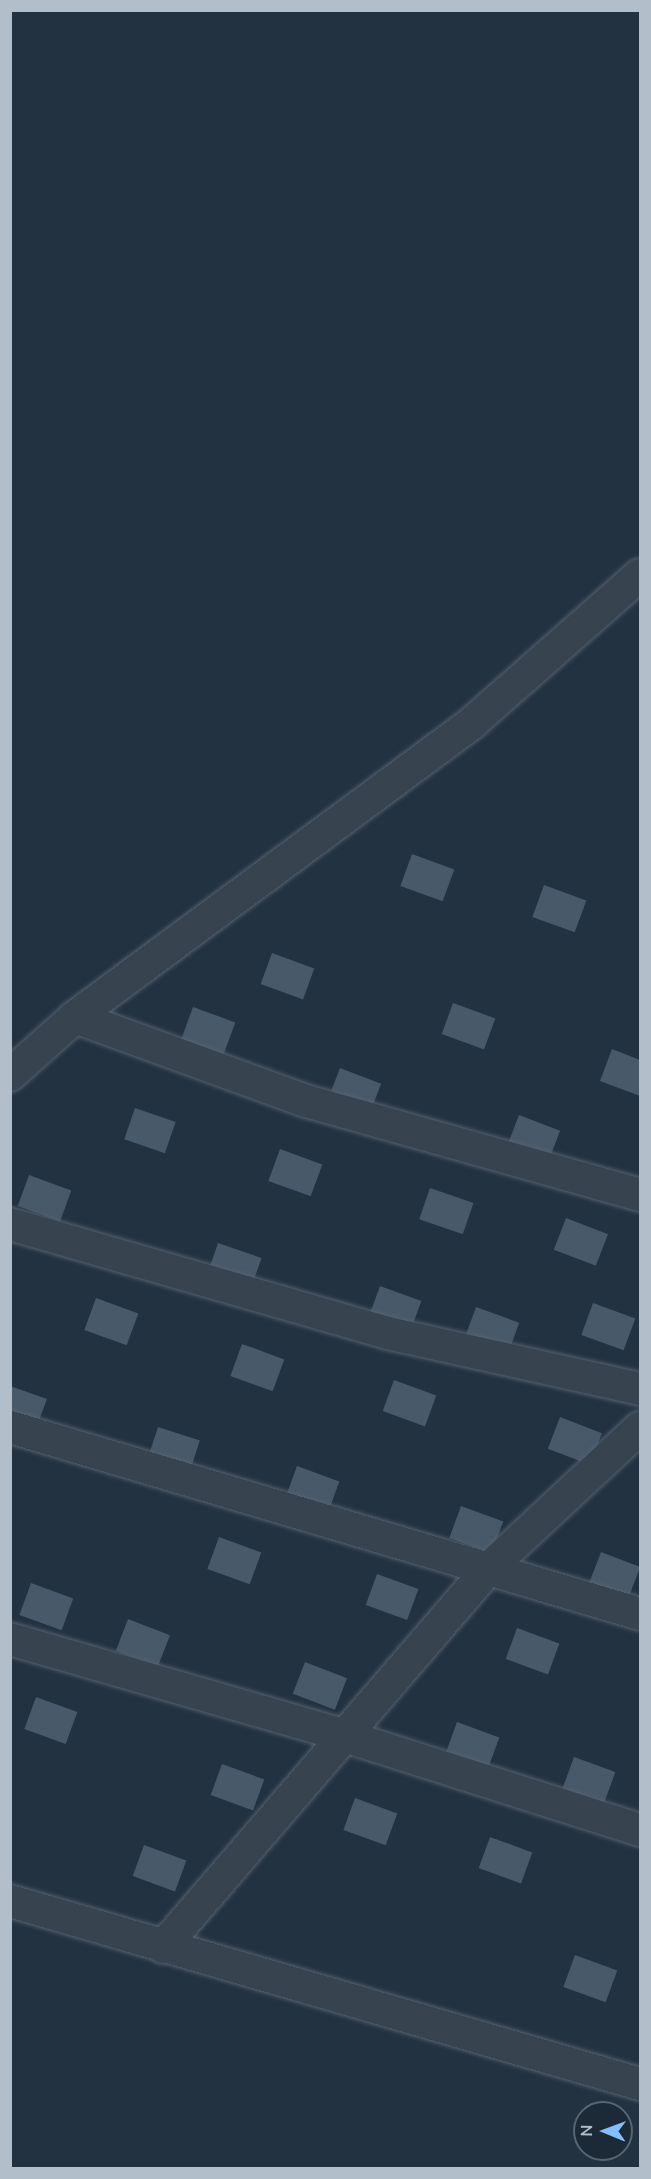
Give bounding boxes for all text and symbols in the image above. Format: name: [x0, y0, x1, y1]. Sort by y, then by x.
north arrow: [573, 2101, 633, 2161]
text: N: [576, 2125, 598, 2137]

